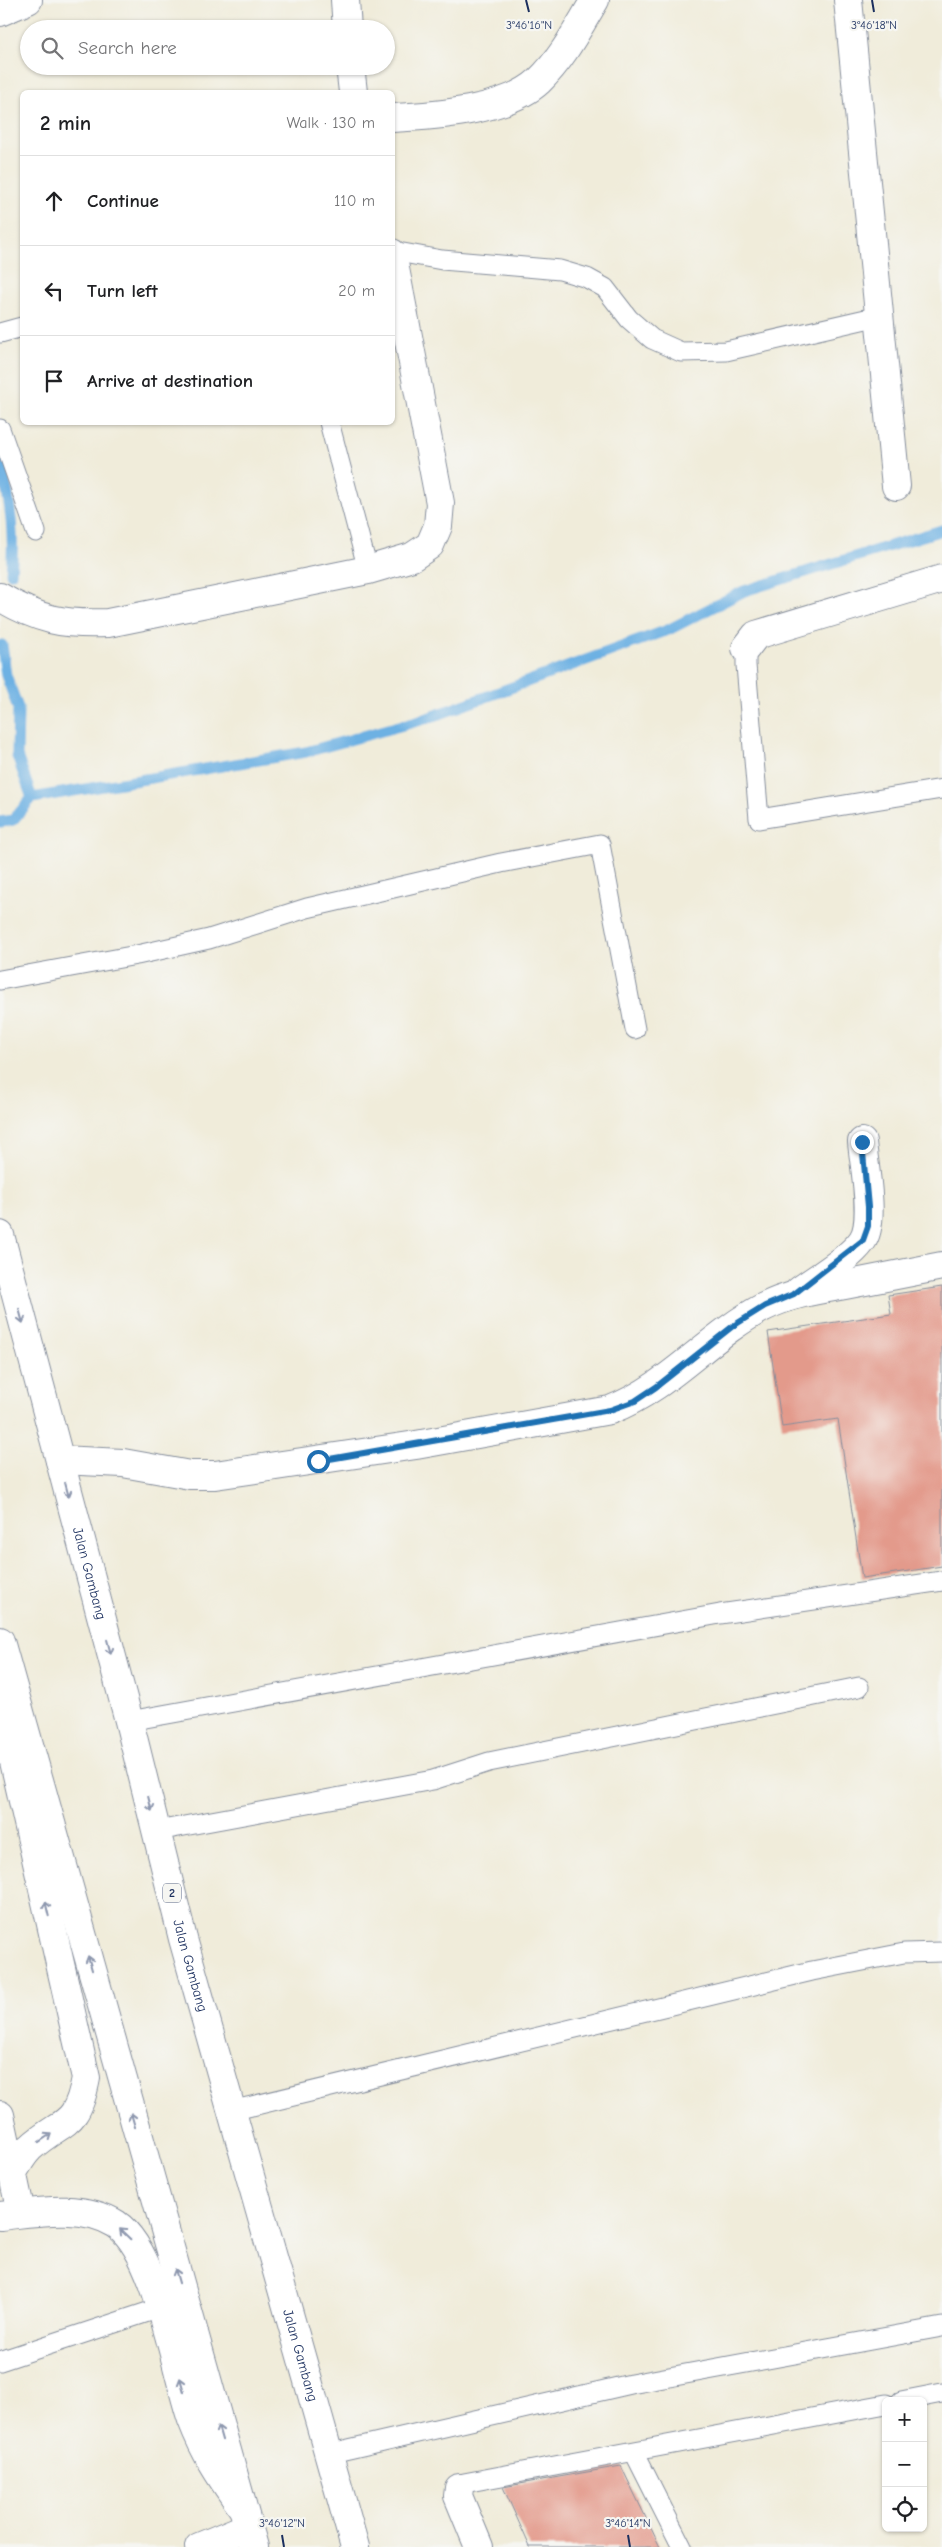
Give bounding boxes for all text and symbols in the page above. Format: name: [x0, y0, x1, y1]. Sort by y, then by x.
text: 3°46'16"N: [506, 18, 552, 32]
text: 3°46'18"N: [851, 18, 897, 32]
search box: [20, 20, 395, 75]
icon: search: [38, 34, 66, 62]
text: Search here: [78, 37, 177, 59]
text: 2 min: [40, 111, 91, 135]
text: Walk · 130 m: [286, 114, 375, 132]
icon: ahead: [40, 187, 68, 215]
text: Continue: [87, 190, 159, 212]
text: 110 m: [334, 192, 375, 210]
icon: left: [40, 277, 68, 305]
text: Turn left: [87, 280, 158, 302]
text: 20 m: [338, 282, 375, 300]
icon: arrive: [40, 367, 68, 395]
text: Arrive at destination: [87, 370, 253, 392]
route end: [851, 1131, 874, 1154]
one-way arrow: [17, 1308, 27, 1324]
route start: [307, 1450, 330, 1473]
one-way arrow: [63, 1482, 73, 1498]
street label: Jalan Gambang: [69, 1525, 110, 1622]
one-way arrow: [105, 1639, 115, 1655]
one-way arrow: [146, 1796, 155, 1812]
road number: 2: [163, 1884, 181, 1902]
one-way arrow: [42, 1901, 51, 1917]
street label: Jalan Gambang: [169, 1918, 211, 2014]
one-way arrow: [84, 1956, 94, 1972]
one-way arrow: [128, 2112, 138, 2128]
one-way arrow: [38, 2133, 52, 2143]
one-way arrow: [119, 2228, 132, 2240]
one-way arrow: [171, 2269, 181, 2285]
street label: Jalan Gambang: [279, 2307, 321, 2403]
one-way arrow: [177, 2377, 186, 2393]
map controls: [882, 2397, 927, 2532]
button: +: [882, 2397, 927, 2442]
one-way arrow: [215, 2425, 225, 2441]
button: −: [882, 2442, 927, 2487]
button: locate: [882, 2487, 927, 2532]
text: 3°46'12"N: [259, 2516, 305, 2530]
text: 3°46'14"N: [605, 2516, 651, 2530]

